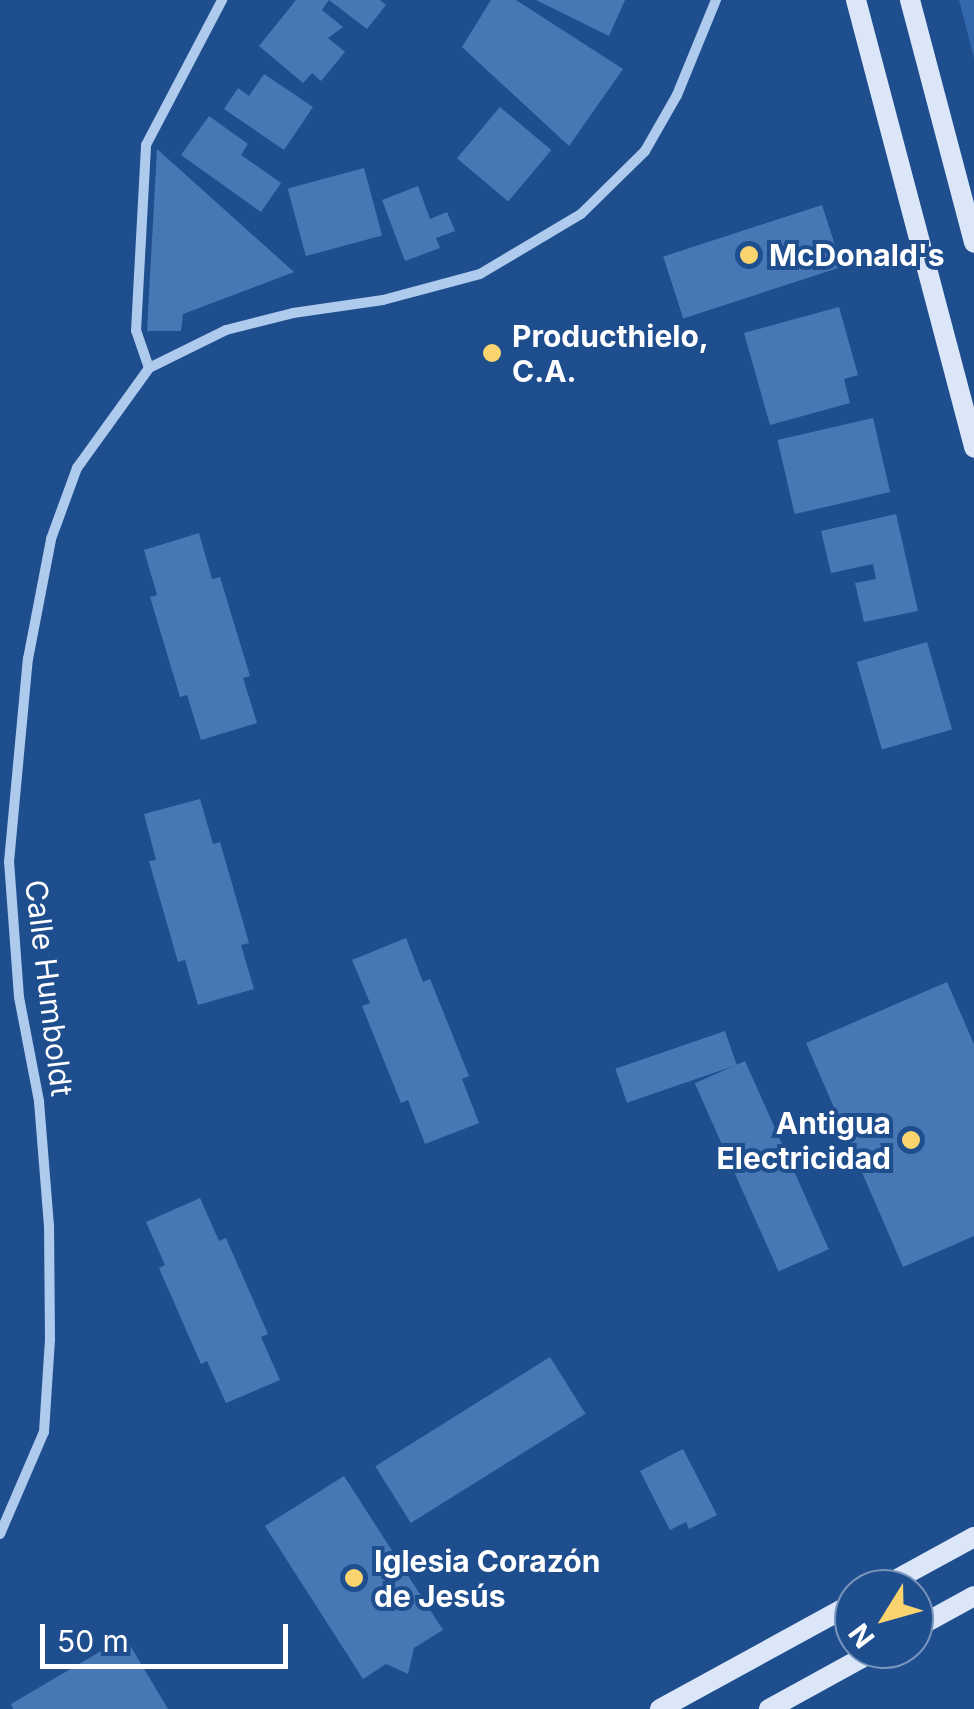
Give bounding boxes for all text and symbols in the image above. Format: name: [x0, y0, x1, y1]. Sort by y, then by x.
place label: McDonald's: [769, 237, 945, 273]
marker: McDonald's: [738, 244, 760, 266]
place label: Producthielo, C.A.: [512, 318, 709, 388]
marker: Producthielo, C.A.: [481, 342, 503, 364]
street label: Calle Humboldt: [18, 878, 80, 1098]
place label: Antigua Electricidad: [717, 1105, 891, 1176]
marker: Antigua Electricidad: [900, 1129, 922, 1151]
place label: Iglesia Corazón de Jesús: [374, 1543, 600, 1614]
marker: Iglesia Corazón de Jesús: [343, 1567, 365, 1589]
north arrow: [834, 1569, 934, 1669]
scale bar: [45, 1604, 292, 1666]
text: N: [842, 1617, 882, 1655]
text: 50 m: [57, 1623, 129, 1659]

